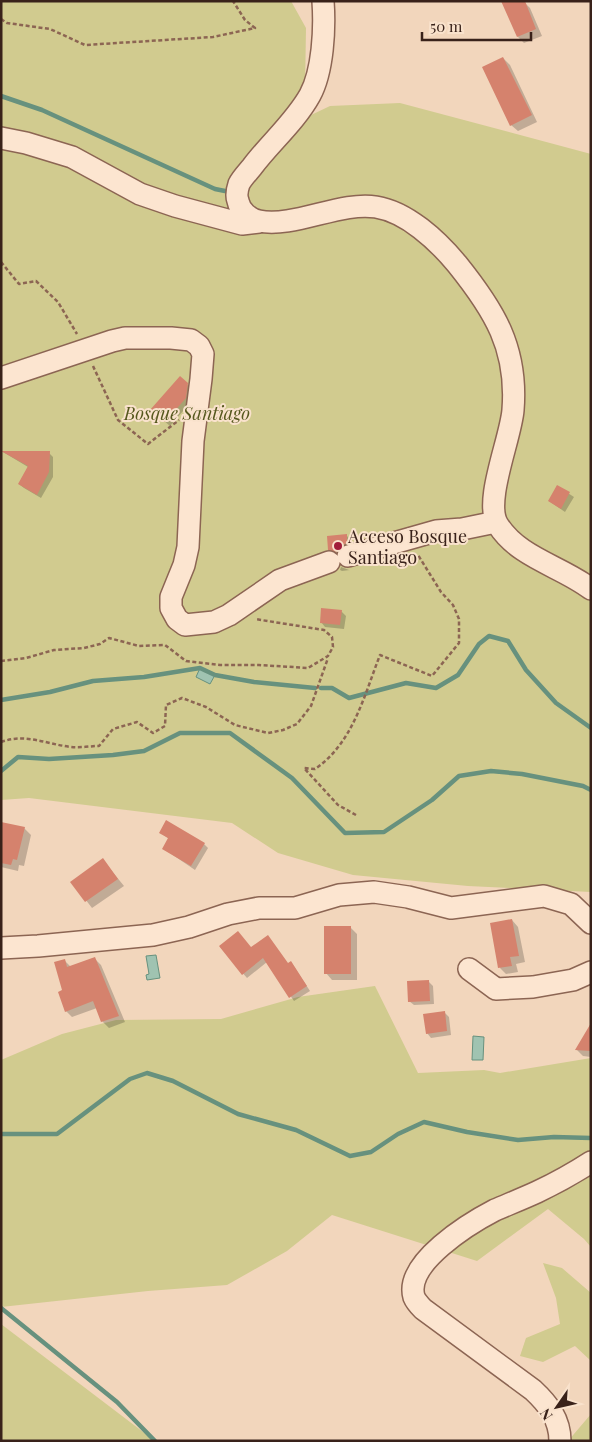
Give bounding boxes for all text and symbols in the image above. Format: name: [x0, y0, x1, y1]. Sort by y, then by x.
scale bar: [422, 10, 531, 42]
text: 50 m: [430, 16, 463, 36]
park label: Bosque Santiago: [123, 401, 250, 425]
place label: Acceso Bosque Santiago: [347, 524, 467, 569]
marker: Acceso Bosque Santiago: [332, 540, 344, 552]
north arrow: [532, 1382, 582, 1432]
text: N: [535, 1405, 557, 1424]

